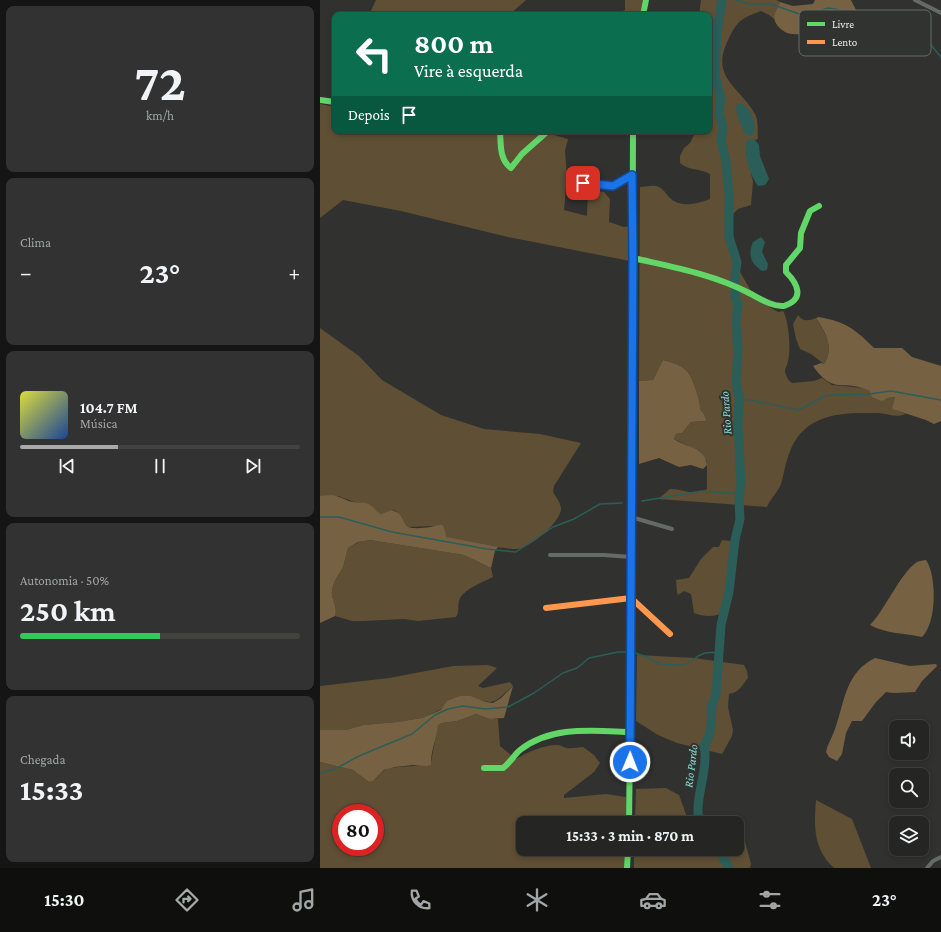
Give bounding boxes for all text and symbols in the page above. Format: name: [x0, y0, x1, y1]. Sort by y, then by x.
legend: [799, 10, 931, 56]
text: Livre: [832, 18, 854, 30]
icon: left: [348, 28, 400, 80]
text: 800 m: [414, 28, 493, 59]
text: Lento: [832, 36, 858, 48]
text: 72: [134, 53, 186, 111]
text: Vire à esquerda: [414, 61, 523, 81]
icon: arrive: [398, 104, 420, 126]
text: Depois: [348, 107, 390, 123]
text: km/h: [146, 108, 174, 123]
pin: [566, 166, 600, 200]
icon: arrive: [572, 172, 594, 194]
text: Clima: [20, 235, 51, 250]
text: 23°: [139, 256, 181, 289]
text: −: [20, 260, 32, 285]
text: +: [288, 260, 300, 285]
water label: Rio Pardo: [718, 391, 734, 435]
text: 104.7 FM: [80, 400, 138, 416]
text: Música: [80, 416, 118, 431]
icon: previous: [56, 455, 78, 477]
icon: pause: [149, 455, 171, 477]
icon: next: [242, 455, 264, 477]
text: Autonomia · 50%: [20, 573, 109, 588]
text: 250 km: [20, 594, 116, 627]
map controls: [889, 720, 929, 856]
button: sound: [889, 720, 929, 760]
position arrow: [609, 741, 651, 783]
water label: Rio Pardo: [681, 744, 701, 788]
text: Chegada: [20, 752, 65, 767]
button: search: [889, 768, 929, 808]
text: 15:33: [20, 773, 83, 806]
speed limit sign: 80: [332, 804, 384, 856]
button: layers: [889, 816, 929, 856]
text: 15:33 · 3 min · 870 m: [566, 828, 694, 844]
icon: directions: [173, 886, 201, 914]
icon: music: [290, 886, 318, 914]
icon: phone: [406, 886, 434, 914]
icon: climate: [523, 886, 551, 914]
icon: car: [639, 886, 667, 914]
icon: filters: [756, 886, 784, 914]
text: 15:30: [44, 890, 85, 910]
text: 23°: [872, 890, 897, 910]

